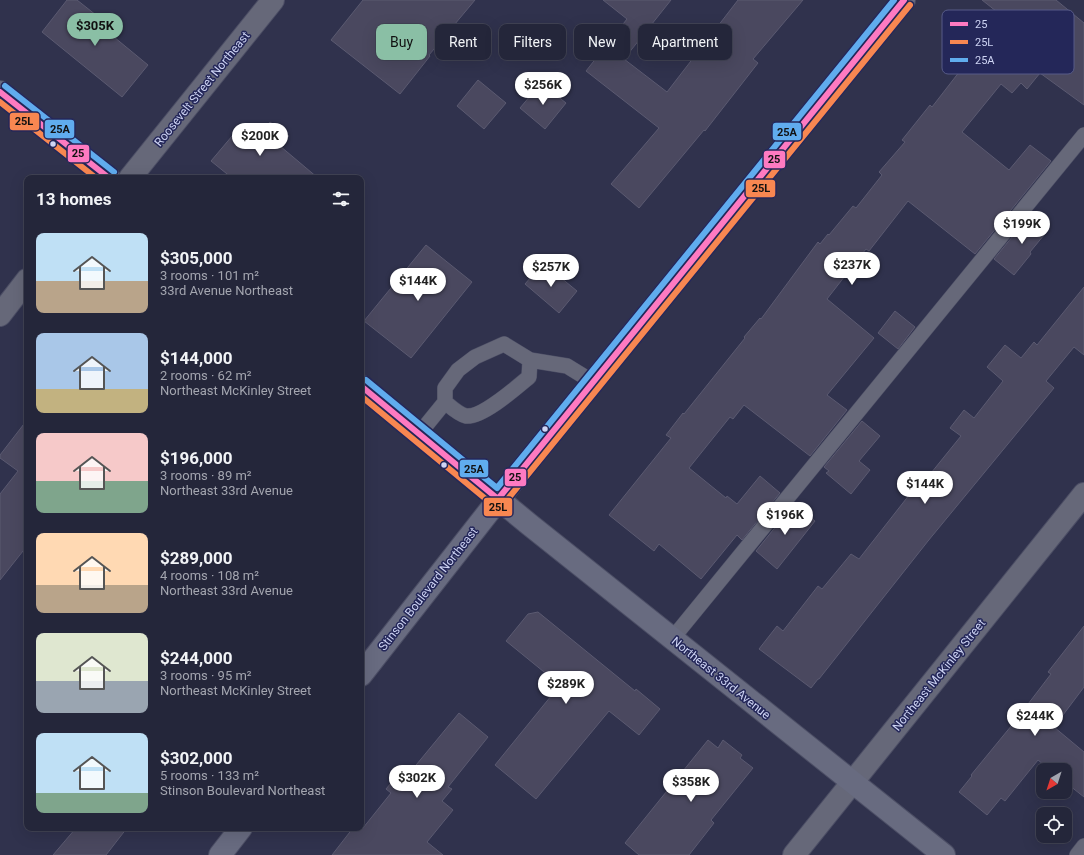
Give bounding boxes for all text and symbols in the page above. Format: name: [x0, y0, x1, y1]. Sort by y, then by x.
legend: [942, 10, 1074, 74]
pin: $305K: [67, 13, 123, 47]
text: $305K: [76, 18, 114, 33]
text: 25: [975, 18, 987, 31]
chip: Buy: [376, 24, 427, 60]
chip: Rent: [435, 24, 491, 60]
chip: Filters: [499, 24, 566, 60]
chip: New: [574, 24, 630, 60]
chip: Apartment: [638, 24, 732, 60]
street label: Roosevelt Street Northeast: [151, 29, 253, 149]
text: 25L: [975, 36, 993, 49]
text: 25A: [975, 54, 995, 67]
pin: $256K: [515, 72, 571, 106]
text: $256K: [524, 77, 562, 92]
line badge: 25L: [9, 112, 40, 131]
text: 25L: [15, 115, 33, 128]
line badge: 25A: [44, 119, 75, 139]
line badge: 25A: [772, 122, 802, 141]
text: 25A: [50, 123, 71, 136]
pin: $200K: [232, 123, 288, 157]
text: 25A: [777, 126, 798, 139]
text: $200K: [241, 128, 279, 143]
unlabelled marker: [48, 139, 58, 149]
line badge: 25: [67, 144, 90, 163]
text: 25: [72, 147, 84, 160]
line badge: 25: [763, 150, 786, 169]
text: 25: [768, 153, 780, 166]
line badge: 25L: [745, 179, 776, 198]
text: 25L: [752, 182, 770, 195]
icon: filters: [330, 188, 352, 210]
text: 13 homes: [36, 189, 112, 209]
pin: $199K: [994, 211, 1050, 245]
text: $199K: [1003, 216, 1041, 231]
text: $305,000: [160, 248, 232, 268]
icon: home: [68, 249, 116, 297]
pin: $237K: [824, 252, 880, 286]
pin: $257K: [523, 254, 579, 288]
text: $237K: [833, 257, 871, 272]
text: $257K: [532, 259, 570, 274]
text: 3 rooms · 101 m²: [160, 268, 259, 283]
pin: $144K: [390, 268, 446, 302]
text: $144K: [399, 273, 437, 288]
text: 33rd Avenue Northeast: [160, 283, 293, 298]
text: $144,000: [160, 348, 232, 368]
icon: home: [68, 349, 116, 397]
text: 2 rooms · 62 m²: [160, 368, 252, 383]
text: Northeast McKinley Street: [160, 383, 311, 398]
unlabelled marker: [540, 424, 550, 434]
text: $196,000: [160, 448, 232, 468]
icon: home: [68, 449, 116, 497]
line badge: 25A: [459, 459, 489, 478]
unlabelled marker: [439, 460, 449, 470]
text: 25A: [464, 463, 485, 476]
text: 3 rooms · 89 m²: [160, 468, 252, 483]
line badge: 25: [504, 468, 527, 487]
text: 25: [509, 471, 521, 484]
pin: $144K: [897, 471, 953, 505]
text: $144K: [906, 476, 944, 491]
text: Northeast 33rd Avenue: [160, 483, 293, 498]
line badge: 25L: [483, 497, 513, 517]
text: 25L: [489, 501, 507, 514]
pin: $196K: [757, 502, 813, 536]
text: $196K: [766, 507, 804, 522]
street label: Stinson Boulevard Northeast: [375, 524, 481, 653]
text: $289,000: [160, 548, 232, 568]
icon: home: [68, 549, 116, 597]
text: 4 rooms · 108 m²: [160, 568, 259, 583]
text: Northeast 33rd Avenue: [160, 583, 293, 598]
street label: Northeast McKinley Street: [890, 616, 988, 734]
street label: Northeast 33rd Avenue: [669, 634, 773, 722]
text: $244,000: [160, 648, 232, 668]
icon: home: [68, 649, 116, 697]
text: 3 rooms · 95 m²: [160, 668, 252, 683]
pin: $289K: [538, 671, 594, 705]
text: $289K: [547, 676, 585, 691]
text: Northeast McKinley Street: [160, 683, 311, 698]
pin: $244K: [1007, 703, 1063, 737]
text: $244K: [1016, 708, 1054, 723]
text: $302,000: [160, 748, 232, 768]
icon: home: [68, 749, 116, 797]
north arrow: [1036, 763, 1072, 799]
map controls: [1036, 763, 1072, 843]
pin: $302K: [389, 765, 445, 799]
text: 5 rooms · 133 m²: [160, 768, 259, 783]
pin: $358K: [663, 769, 719, 803]
text: $302K: [398, 770, 436, 785]
text: $358K: [672, 774, 710, 789]
text: Stinson Boulevard Northeast: [160, 783, 325, 798]
button: locate: [1036, 807, 1072, 843]

